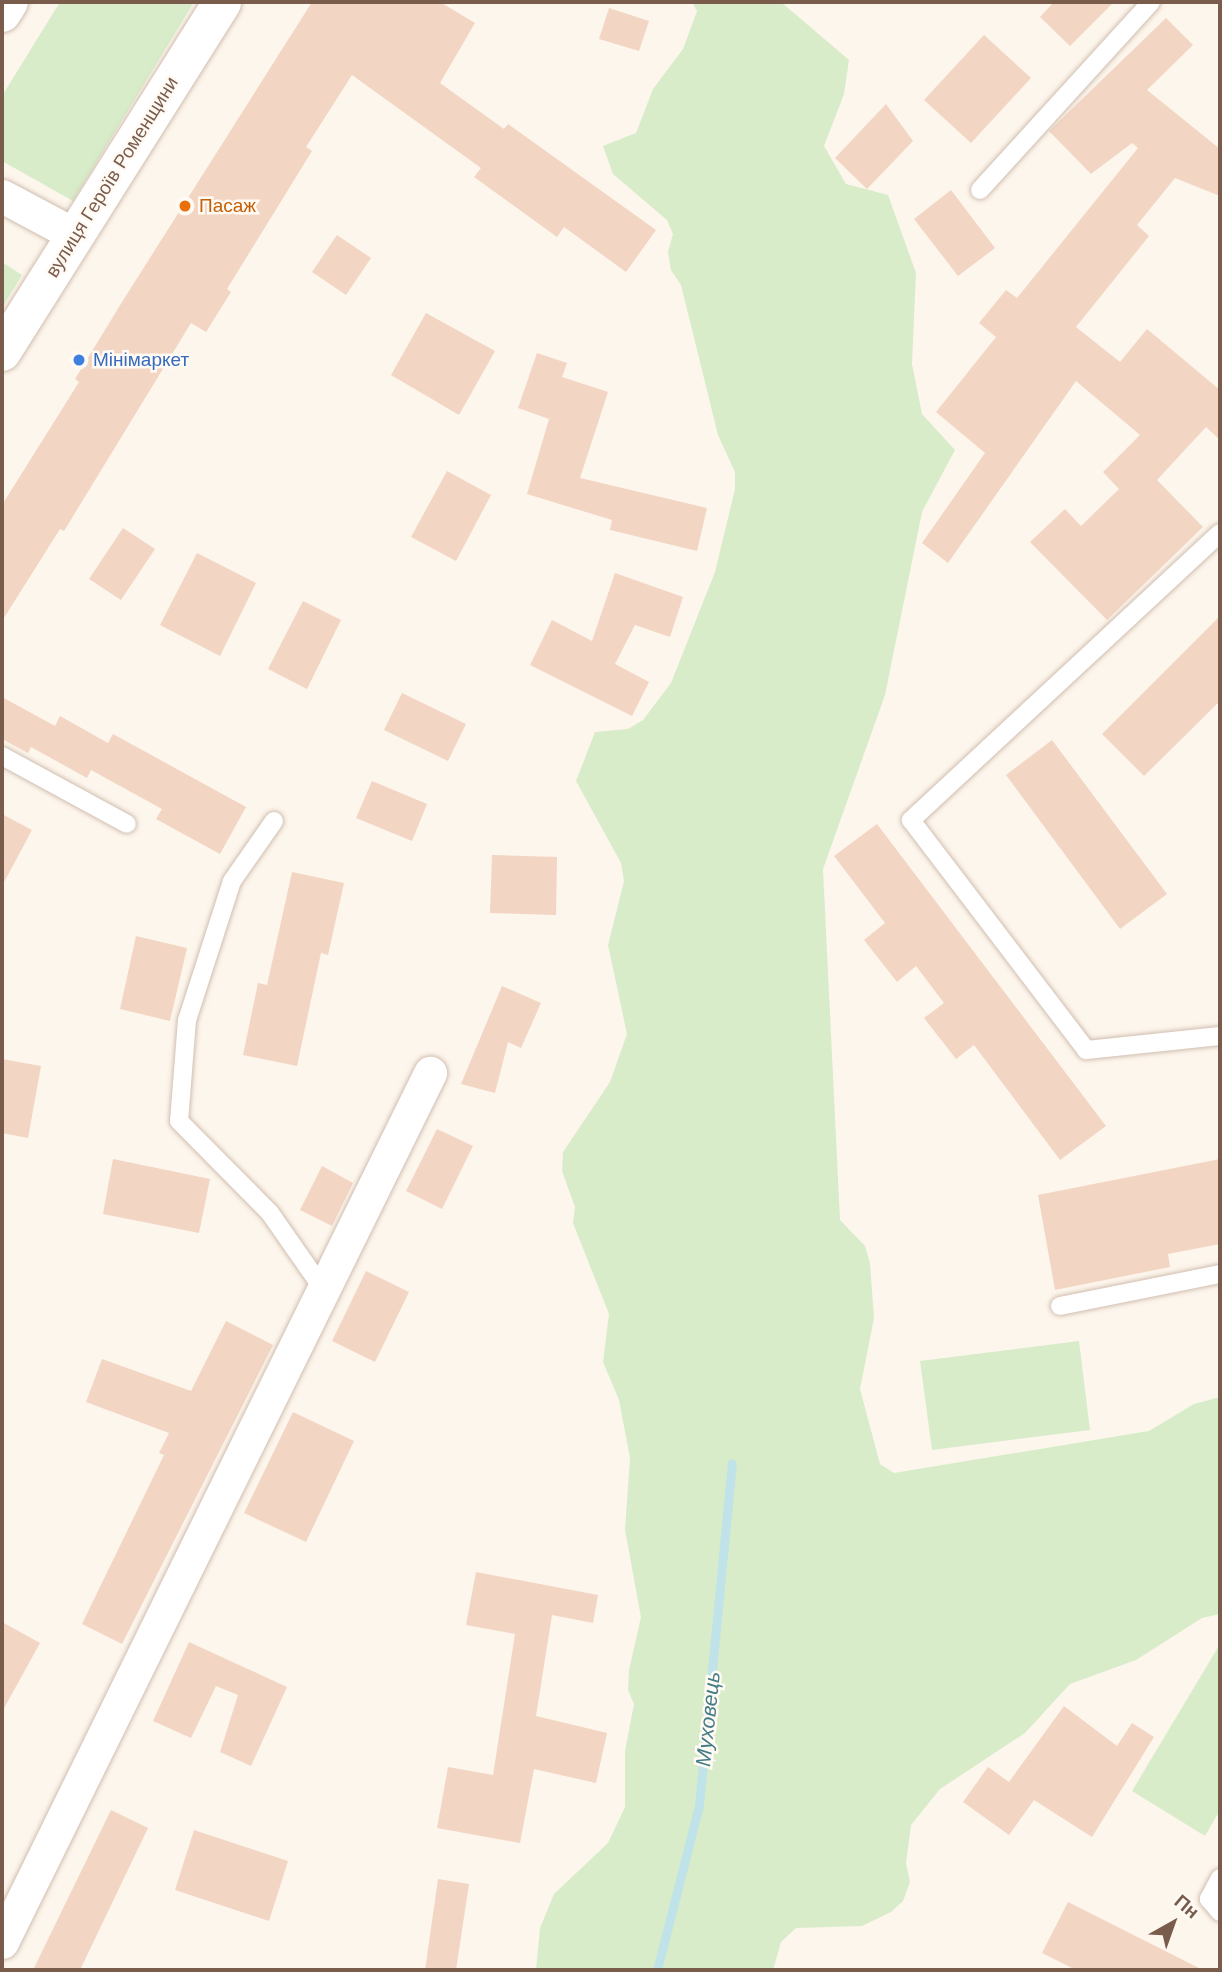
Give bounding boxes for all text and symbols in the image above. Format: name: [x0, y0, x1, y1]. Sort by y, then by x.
street label: вулиця Героїв Роменщини: [41, 73, 183, 281]
place label: Пасаж: [199, 195, 256, 217]
marker: Пасаж: [177, 198, 193, 214]
place label: Мінімаркет: [93, 349, 189, 371]
marker: Мінімаркет: [71, 352, 87, 368]
water label: Муховець: [690, 1670, 726, 1768]
north arrow: [1138, 1888, 1208, 1958]
text: Пн: [1170, 1890, 1203, 1923]

